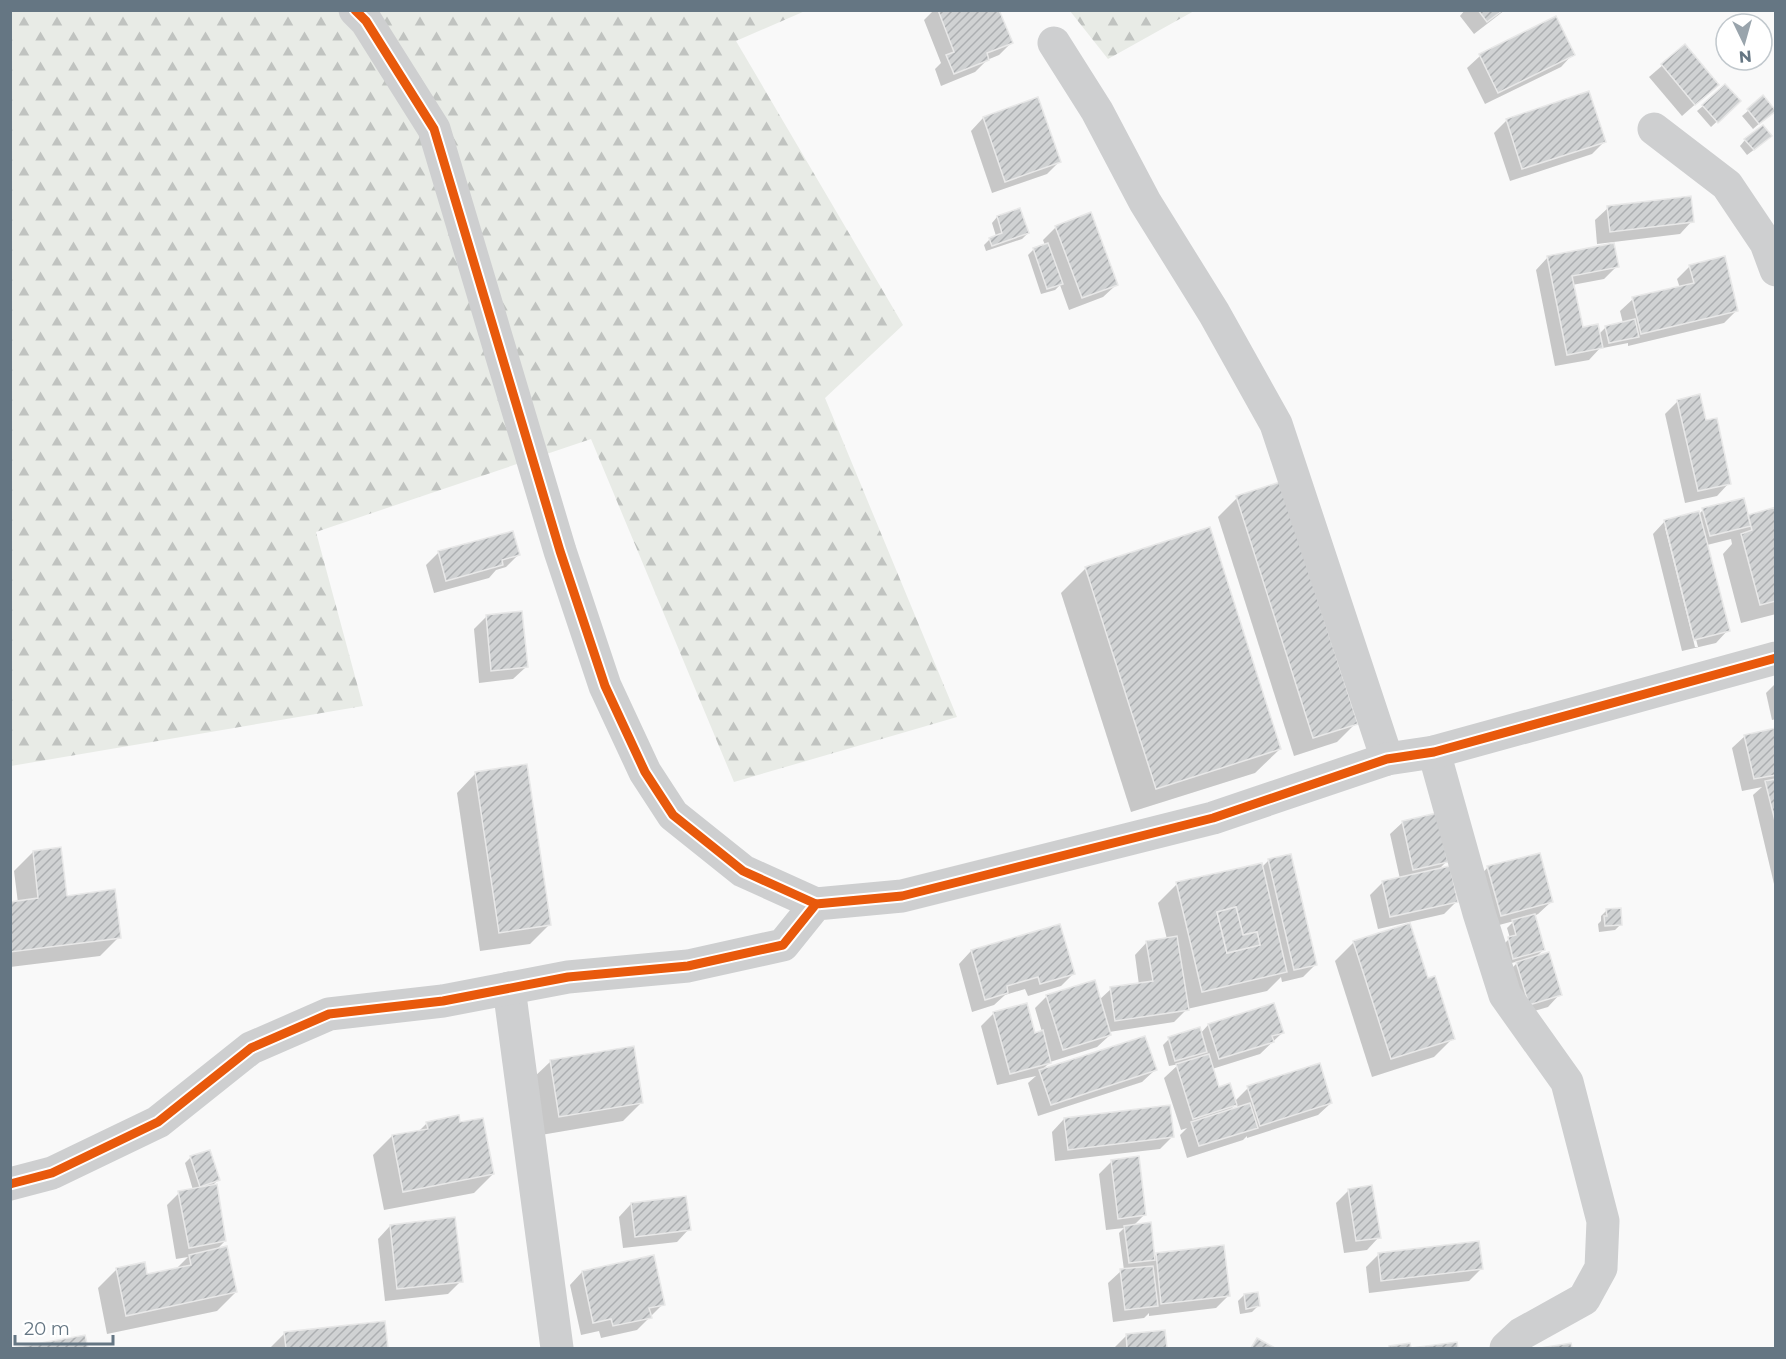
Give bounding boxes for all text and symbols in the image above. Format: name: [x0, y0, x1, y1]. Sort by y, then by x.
north arrow: [1714, 12, 1774, 72]
text: N: [1738, 46, 1753, 66]
scale bar: [15, 1308, 112, 1346]
text: 20 m: [24, 1318, 70, 1340]

